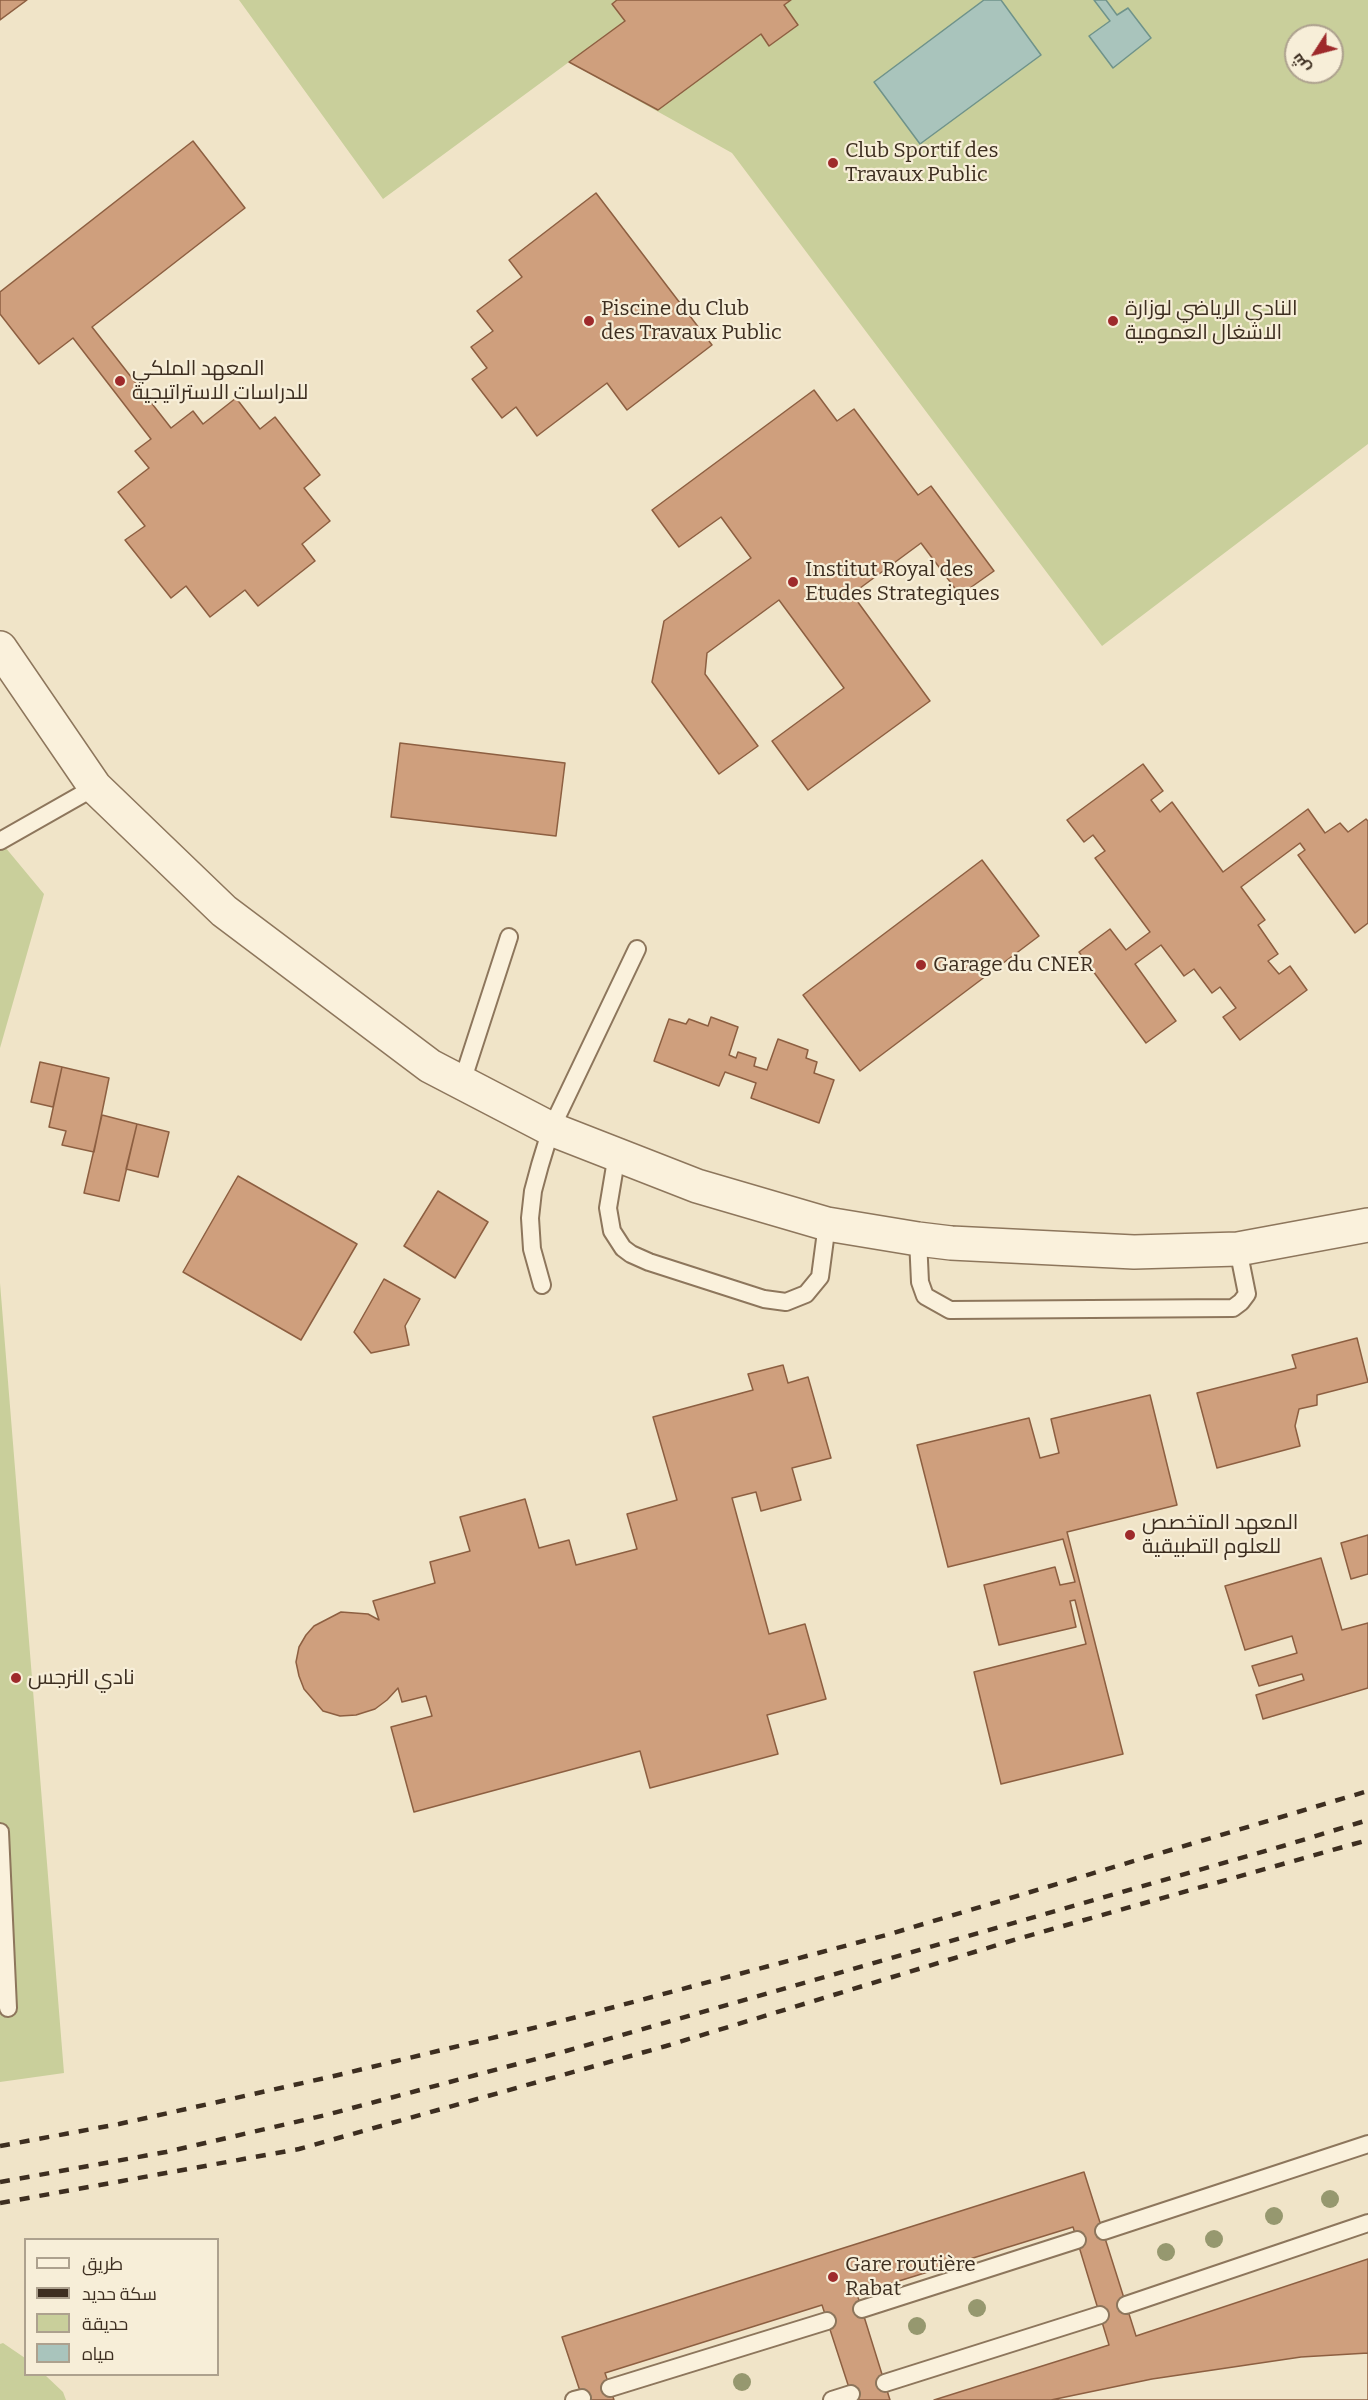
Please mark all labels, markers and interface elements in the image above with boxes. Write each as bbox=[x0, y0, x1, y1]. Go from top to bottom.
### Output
north arrow bbox=[1284, 24, 1344, 84]
text: ش bbox=[1287, 50, 1314, 78]
place label: Club Sportif des Travaux Public bbox=[845, 138, 999, 188]
marker: Club Sportif des Travaux Public bbox=[826, 156, 840, 170]
place label: Piscine du Club des Travaux Public bbox=[601, 296, 782, 346]
place label: النادي الرياضي لوزارة الاشغال العمومية bbox=[1125, 296, 1298, 346]
marker: Piscine du Club des Travaux Public bbox=[582, 314, 596, 328]
marker: النادي الرياضي لوزارة الاشغال العمومية bbox=[1106, 314, 1120, 328]
place label: المعهد الملكي للدراسات الاستراتيجية bbox=[132, 356, 308, 406]
marker: المعهد الملكي للدراسات الاستراتيجية bbox=[113, 374, 127, 388]
place label: Institut Royal des Etudes Strategiques bbox=[805, 557, 1000, 607]
marker: Institut Royal des Etudes Strategiques bbox=[786, 575, 800, 589]
place label: Garage du CNER bbox=[933, 952, 1094, 978]
marker: Garage du CNER bbox=[914, 958, 928, 972]
place label: المعهد المتخصص للعلوم التطبيقية bbox=[1142, 1510, 1298, 1560]
marker: المعهد المتخصص للعلوم التطبيقية bbox=[1123, 1528, 1137, 1542]
place label: نادي النرجس bbox=[28, 1665, 135, 1691]
marker: نادي النرجس bbox=[9, 1671, 23, 1685]
legend bbox=[24, 2238, 219, 2376]
place label: Gare routière Rabat bbox=[845, 2252, 976, 2302]
text: طريق bbox=[82, 2253, 123, 2275]
marker: Gare routière Rabat bbox=[826, 2270, 840, 2284]
text: سكة حديد bbox=[82, 2283, 157, 2305]
text: حديقة bbox=[82, 2313, 128, 2335]
text: مياه bbox=[82, 2343, 115, 2365]

